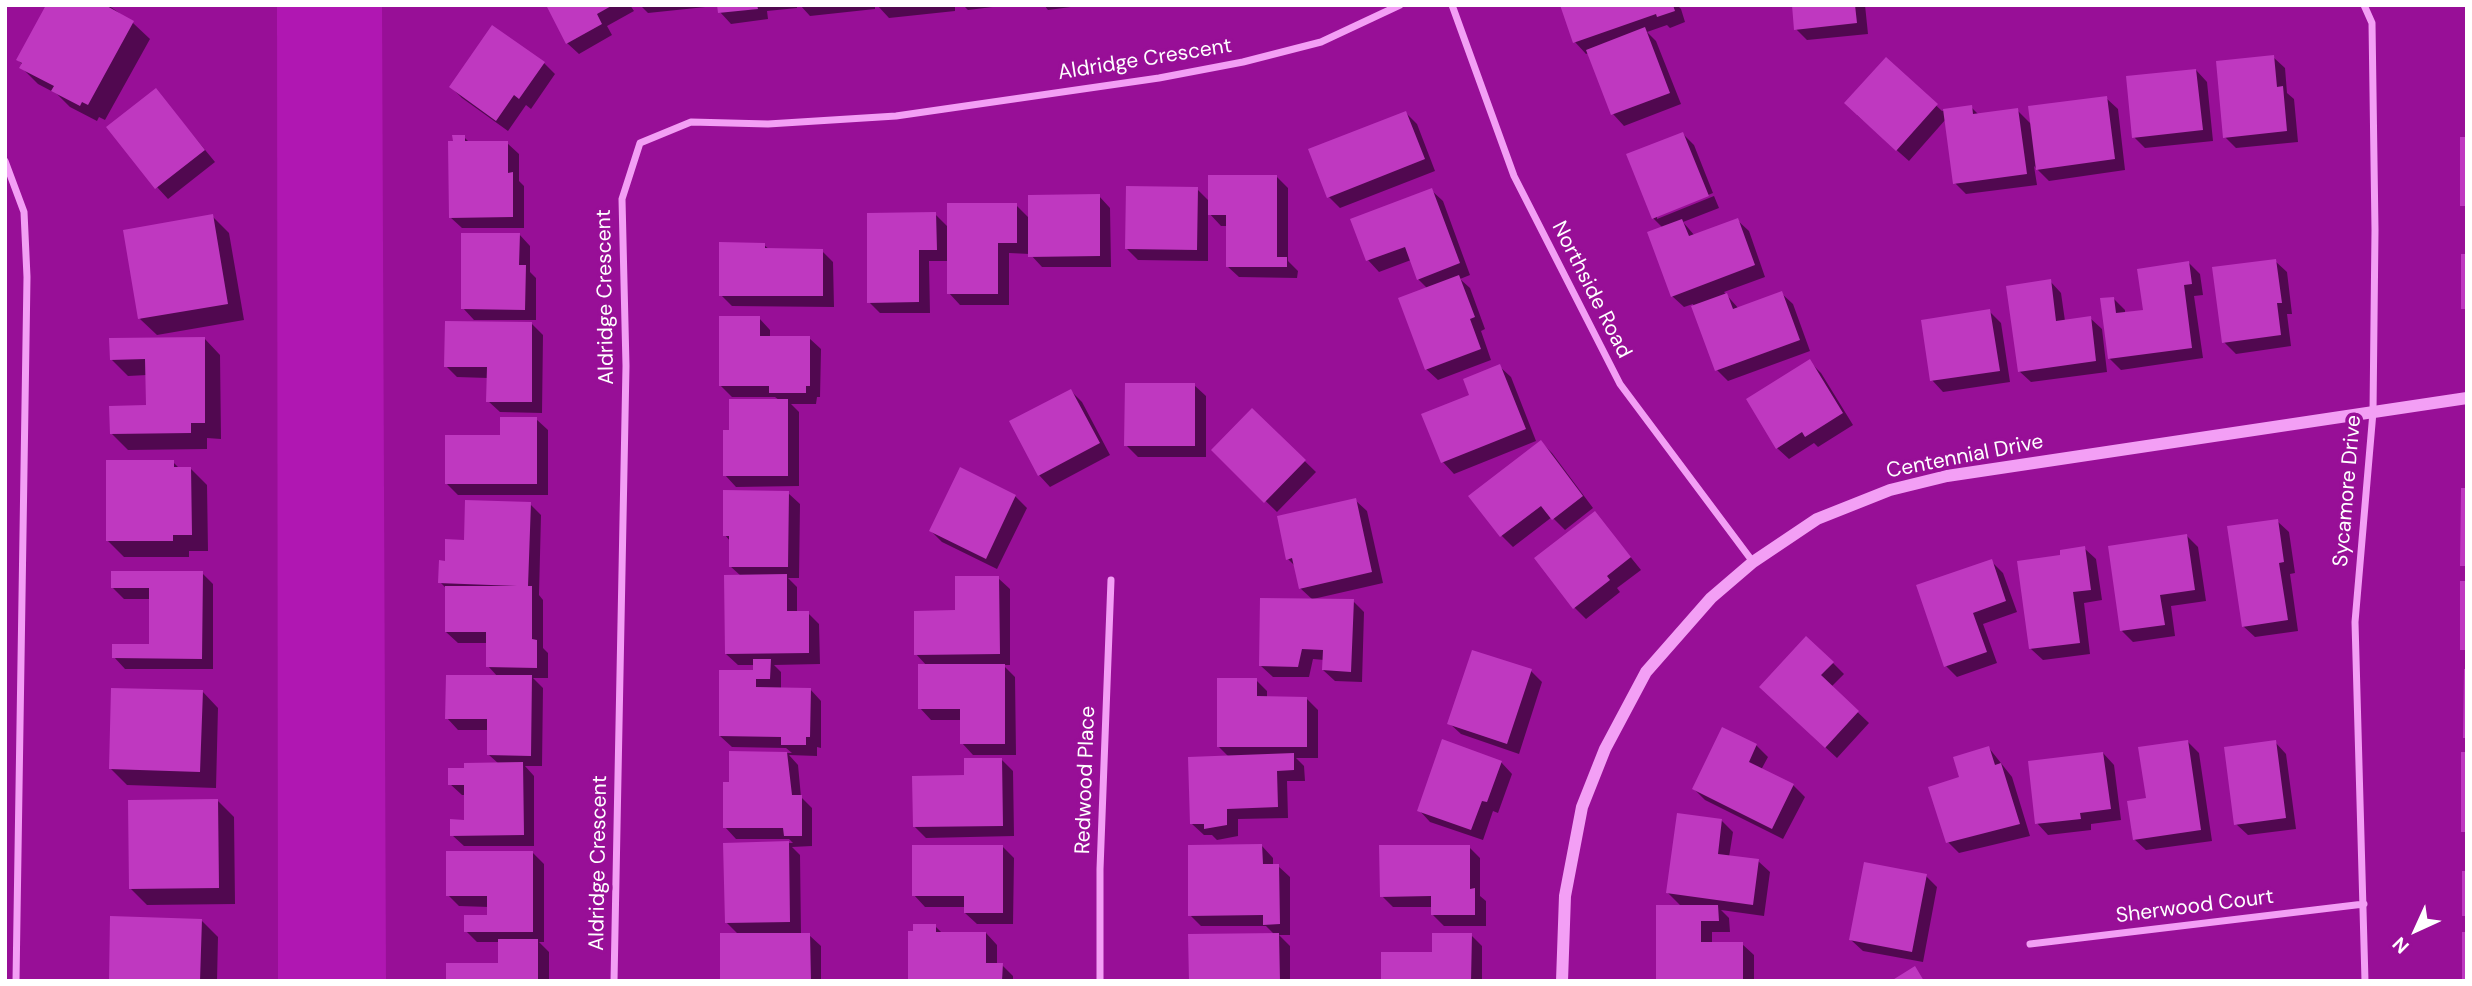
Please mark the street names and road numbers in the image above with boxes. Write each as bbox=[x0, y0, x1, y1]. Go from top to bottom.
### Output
street label: Aldridge Crescent bbox=[1056, 34, 1234, 86]
street label: Aldridge Crescent bbox=[592, 209, 620, 385]
street label: Northside Road bbox=[1546, 217, 1636, 363]
street label: Sycamore Drive bbox=[2329, 414, 2367, 568]
street label: Centennial Drive bbox=[1884, 429, 2046, 485]
street label: Redwood Place bbox=[1071, 705, 1101, 855]
street label: Aldridge Crescent bbox=[585, 775, 613, 951]
street label: Sherwood Court bbox=[2115, 885, 2275, 929]

